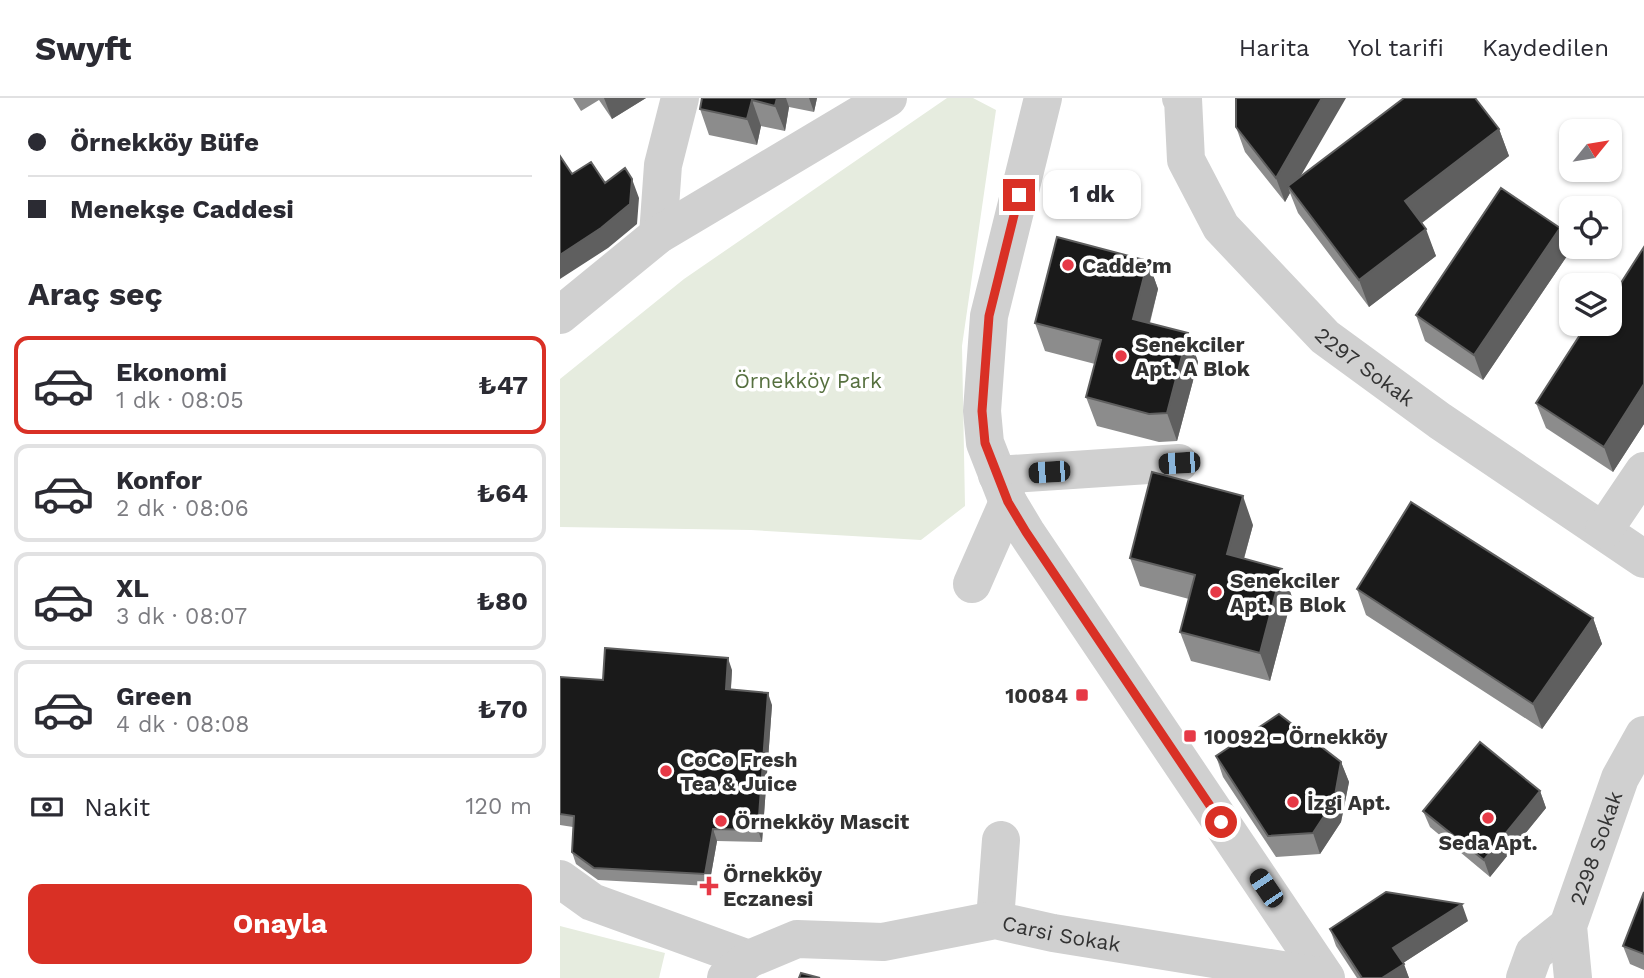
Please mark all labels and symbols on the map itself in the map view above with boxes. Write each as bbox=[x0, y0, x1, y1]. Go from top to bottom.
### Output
north arrow bbox=[1559, 119, 1622, 182]
callout: 1 dk bbox=[1044, 170, 1142, 220]
route end bbox=[1003, 179, 1035, 211]
place label: Cadde’m bbox=[1082, 253, 1172, 278]
marker: Cadde’m bbox=[1060, 257, 1076, 273]
street label: 2297 Sokak bbox=[1310, 322, 1420, 411]
place label: Senekciler Apt. A Blok bbox=[1135, 332, 1251, 381]
marker: Senekciler Apt. A Blok bbox=[1113, 348, 1129, 364]
park label: Örnekköy Park bbox=[734, 368, 882, 393]
car bbox=[1158, 451, 1201, 475]
car bbox=[1028, 460, 1071, 484]
place label: Senekciler Apt. B Blok bbox=[1230, 568, 1347, 617]
marker: Senekciler Apt. B Blok bbox=[1208, 584, 1224, 600]
place label: 10084 bbox=[1005, 683, 1068, 708]
marker: 10084 bbox=[1074, 687, 1090, 703]
place label: 10092 - Örnekköy bbox=[1204, 724, 1388, 749]
marker: 10092 - Örnekköy bbox=[1182, 728, 1198, 744]
place label: CoCo Fresh Tea & Juice bbox=[680, 747, 798, 796]
marker: CoCo Fresh Tea & Juice bbox=[658, 763, 674, 779]
street label: 2298 Sokak bbox=[1564, 787, 1627, 908]
place label: İzgi Apt. bbox=[1307, 790, 1391, 815]
marker: İzgi Apt. bbox=[1285, 794, 1301, 810]
route start bbox=[1205, 806, 1237, 838]
place label: Örnekköy Mascit bbox=[735, 809, 909, 834]
marker: Seda Apt. bbox=[1480, 810, 1496, 826]
marker: Örnekköy Mascit bbox=[713, 813, 729, 829]
place label: Seda Apt. bbox=[1438, 830, 1538, 855]
place label: Örnekköy Eczanesi bbox=[723, 862, 822, 911]
car bbox=[1246, 865, 1287, 911]
marker: Örnekköy Eczanesi bbox=[701, 878, 717, 894]
street label: Carsi Sokak bbox=[1000, 910, 1123, 956]

